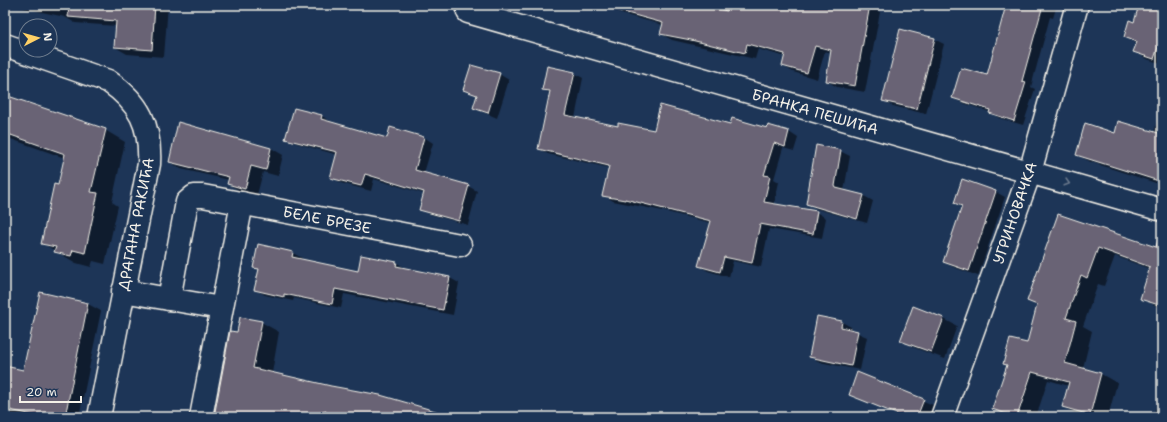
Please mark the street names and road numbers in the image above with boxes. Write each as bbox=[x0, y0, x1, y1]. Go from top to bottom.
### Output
street label: БРАНКА ПЕШИЋА bbox=[749, 84, 881, 140]
street label: ДРАГАНА РАКИЋА bbox=[113, 156, 159, 292]
street label: УГРИНОВАЧКА bbox=[988, 159, 1042, 267]
street label: БЕЛЕ БРЕЗЕ bbox=[281, 202, 373, 238]

